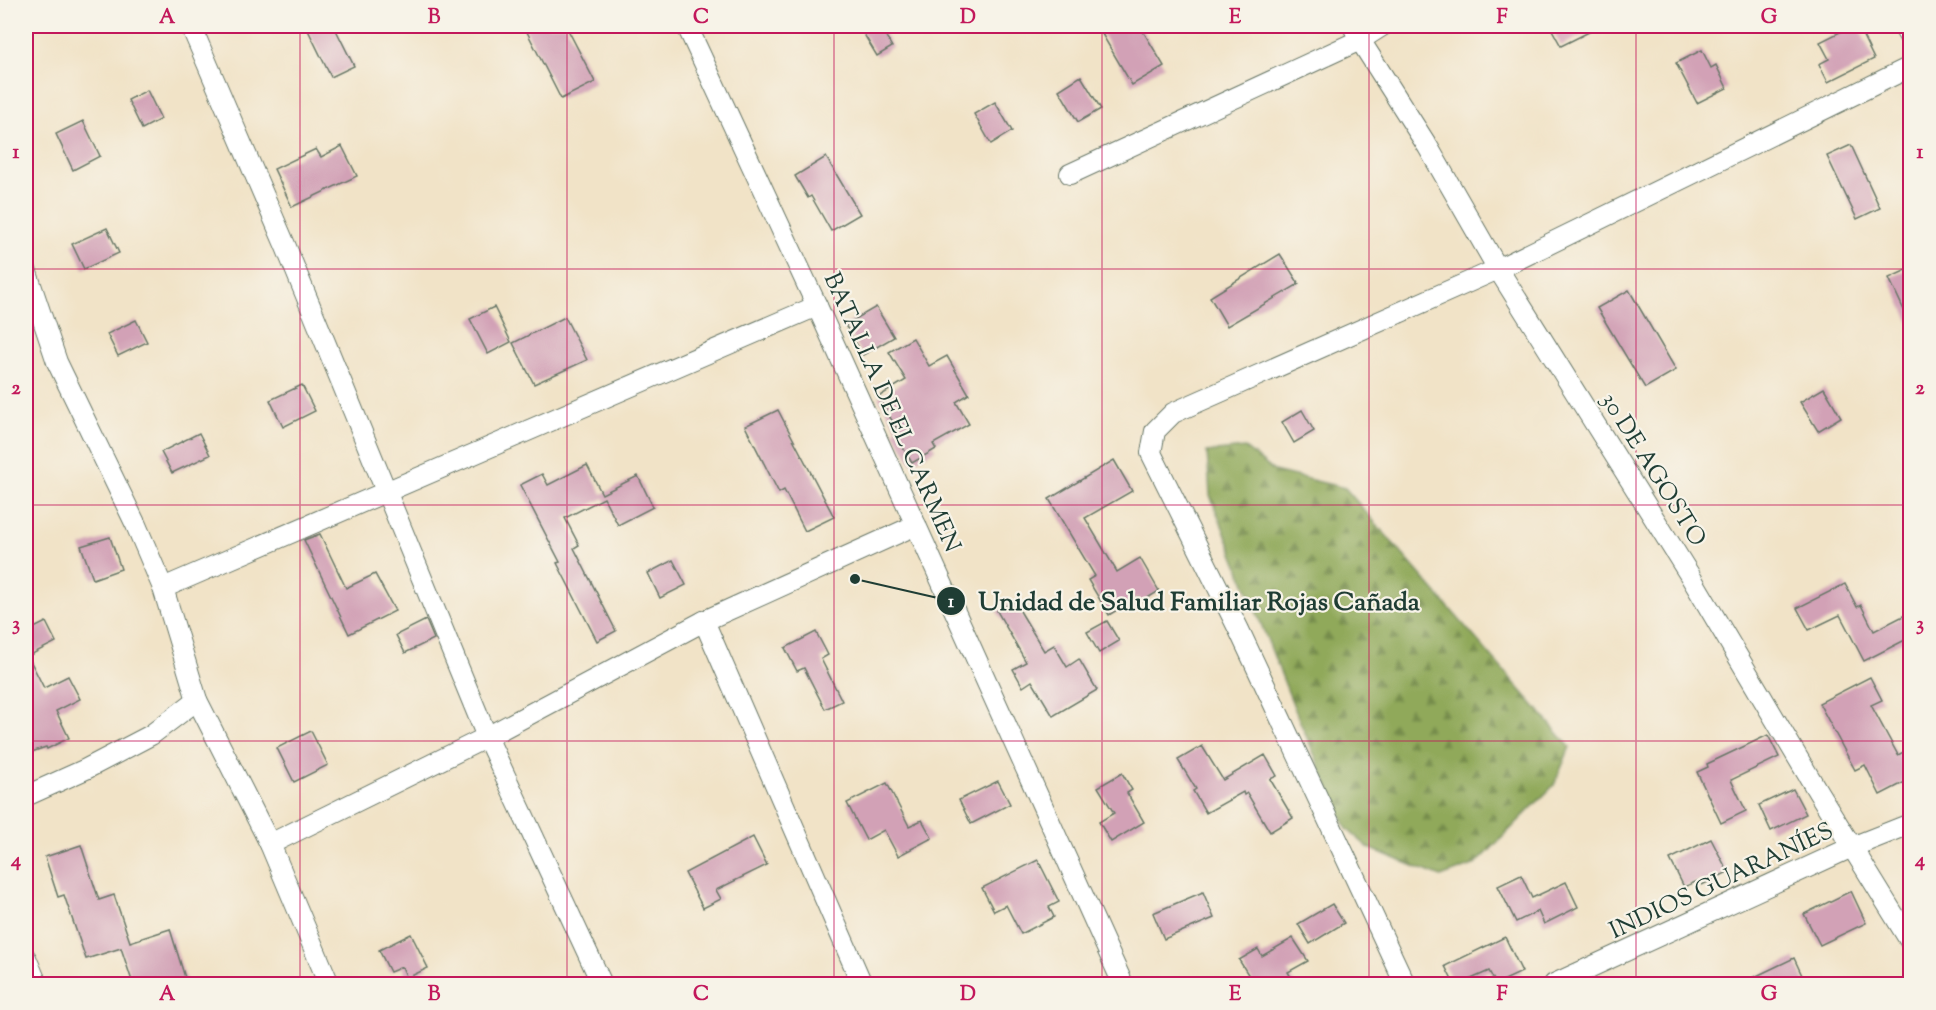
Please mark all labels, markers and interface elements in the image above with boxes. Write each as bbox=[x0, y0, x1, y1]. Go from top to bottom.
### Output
text: A bbox=[159, 4, 176, 33]
text: B bbox=[428, 4, 441, 33]
text: C bbox=[693, 4, 709, 33]
text: D bbox=[960, 4, 976, 33]
text: E bbox=[1229, 4, 1242, 33]
text: F bbox=[1496, 4, 1508, 33]
text: G bbox=[1761, 4, 1778, 33]
text: 1 bbox=[13, 139, 20, 168]
text: 1 bbox=[1917, 139, 1924, 168]
street label: BATALLA DE EL CARMEN bbox=[814, 267, 968, 558]
text: 2 bbox=[11, 375, 21, 404]
text: 2 bbox=[1915, 375, 1925, 404]
street label: 30 DE AGOSTO bbox=[1591, 386, 1713, 554]
callout: Unidad de Salud Familiar Rojas Cañada bbox=[936, 579, 1431, 623]
text: Unidad de Salud Familiar Rojas Cañada bbox=[978, 585, 1420, 622]
text: 1 bbox=[948, 590, 955, 616]
text: 3 bbox=[12, 611, 20, 640]
text: 3 bbox=[1916, 611, 1924, 640]
street label: INDIOS GUARANÍES bbox=[1604, 815, 1839, 949]
text: 4 bbox=[10, 847, 21, 876]
text: 4 bbox=[1914, 847, 1925, 876]
text: A bbox=[159, 981, 176, 1010]
text: B bbox=[428, 981, 441, 1010]
text: C bbox=[693, 981, 709, 1010]
text: D bbox=[960, 981, 976, 1010]
text: E bbox=[1229, 981, 1242, 1010]
text: F bbox=[1496, 981, 1508, 1010]
text: G bbox=[1761, 981, 1778, 1010]

